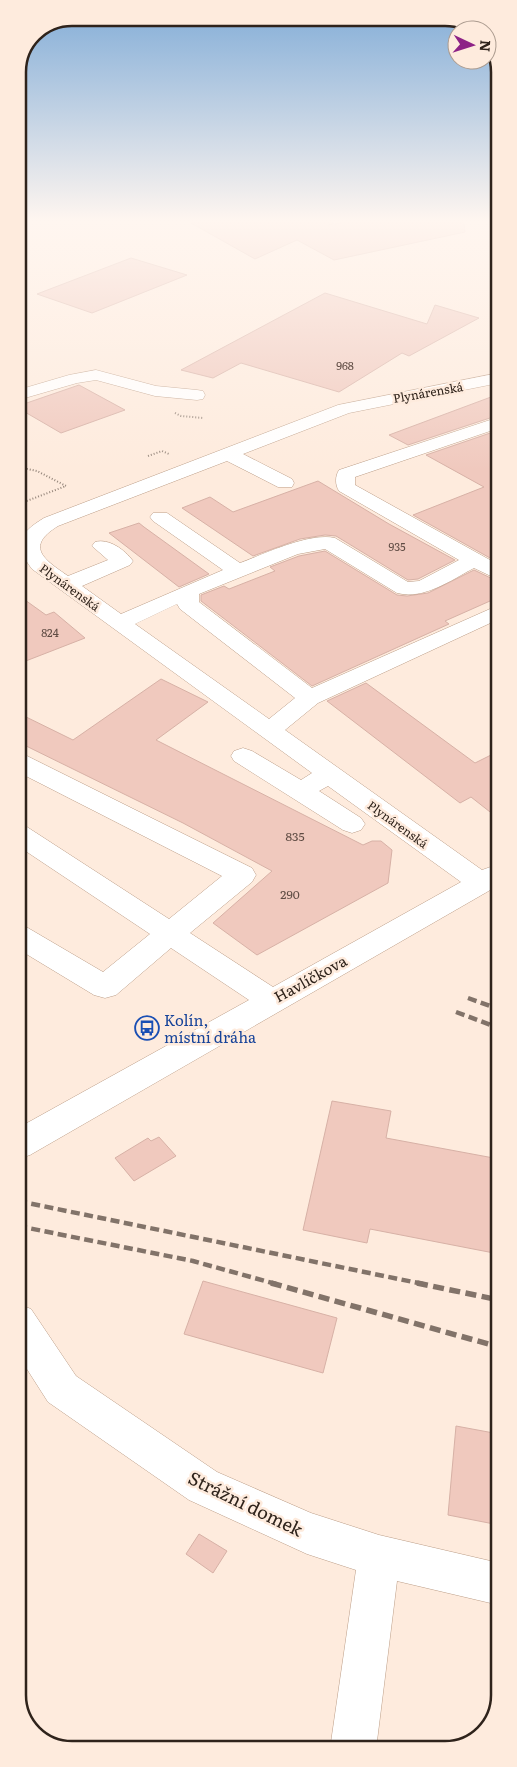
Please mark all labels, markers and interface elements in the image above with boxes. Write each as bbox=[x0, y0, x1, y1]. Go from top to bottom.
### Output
north arrow bbox=[447, 20, 497, 70]
text: N bbox=[476, 39, 496, 53]
house number: 968 bbox=[336, 357, 354, 373]
street label: Plynárenská bbox=[392, 377, 465, 407]
house number: 935 bbox=[388, 538, 406, 554]
street label: Plynárenská bbox=[36, 559, 104, 615]
house number: 824 bbox=[41, 624, 59, 640]
street label: Plynárenská bbox=[364, 796, 432, 852]
house number: 835 bbox=[285, 827, 305, 845]
house number: 290 bbox=[280, 885, 300, 903]
street label: Havlíčkova bbox=[269, 948, 351, 1007]
place label: Kolín, místní dráha bbox=[164, 1008, 257, 1048]
bus stop icon: Kolín, místní dráha bbox=[134, 1015, 160, 1041]
street label: Strážní domek bbox=[184, 1464, 309, 1543]

